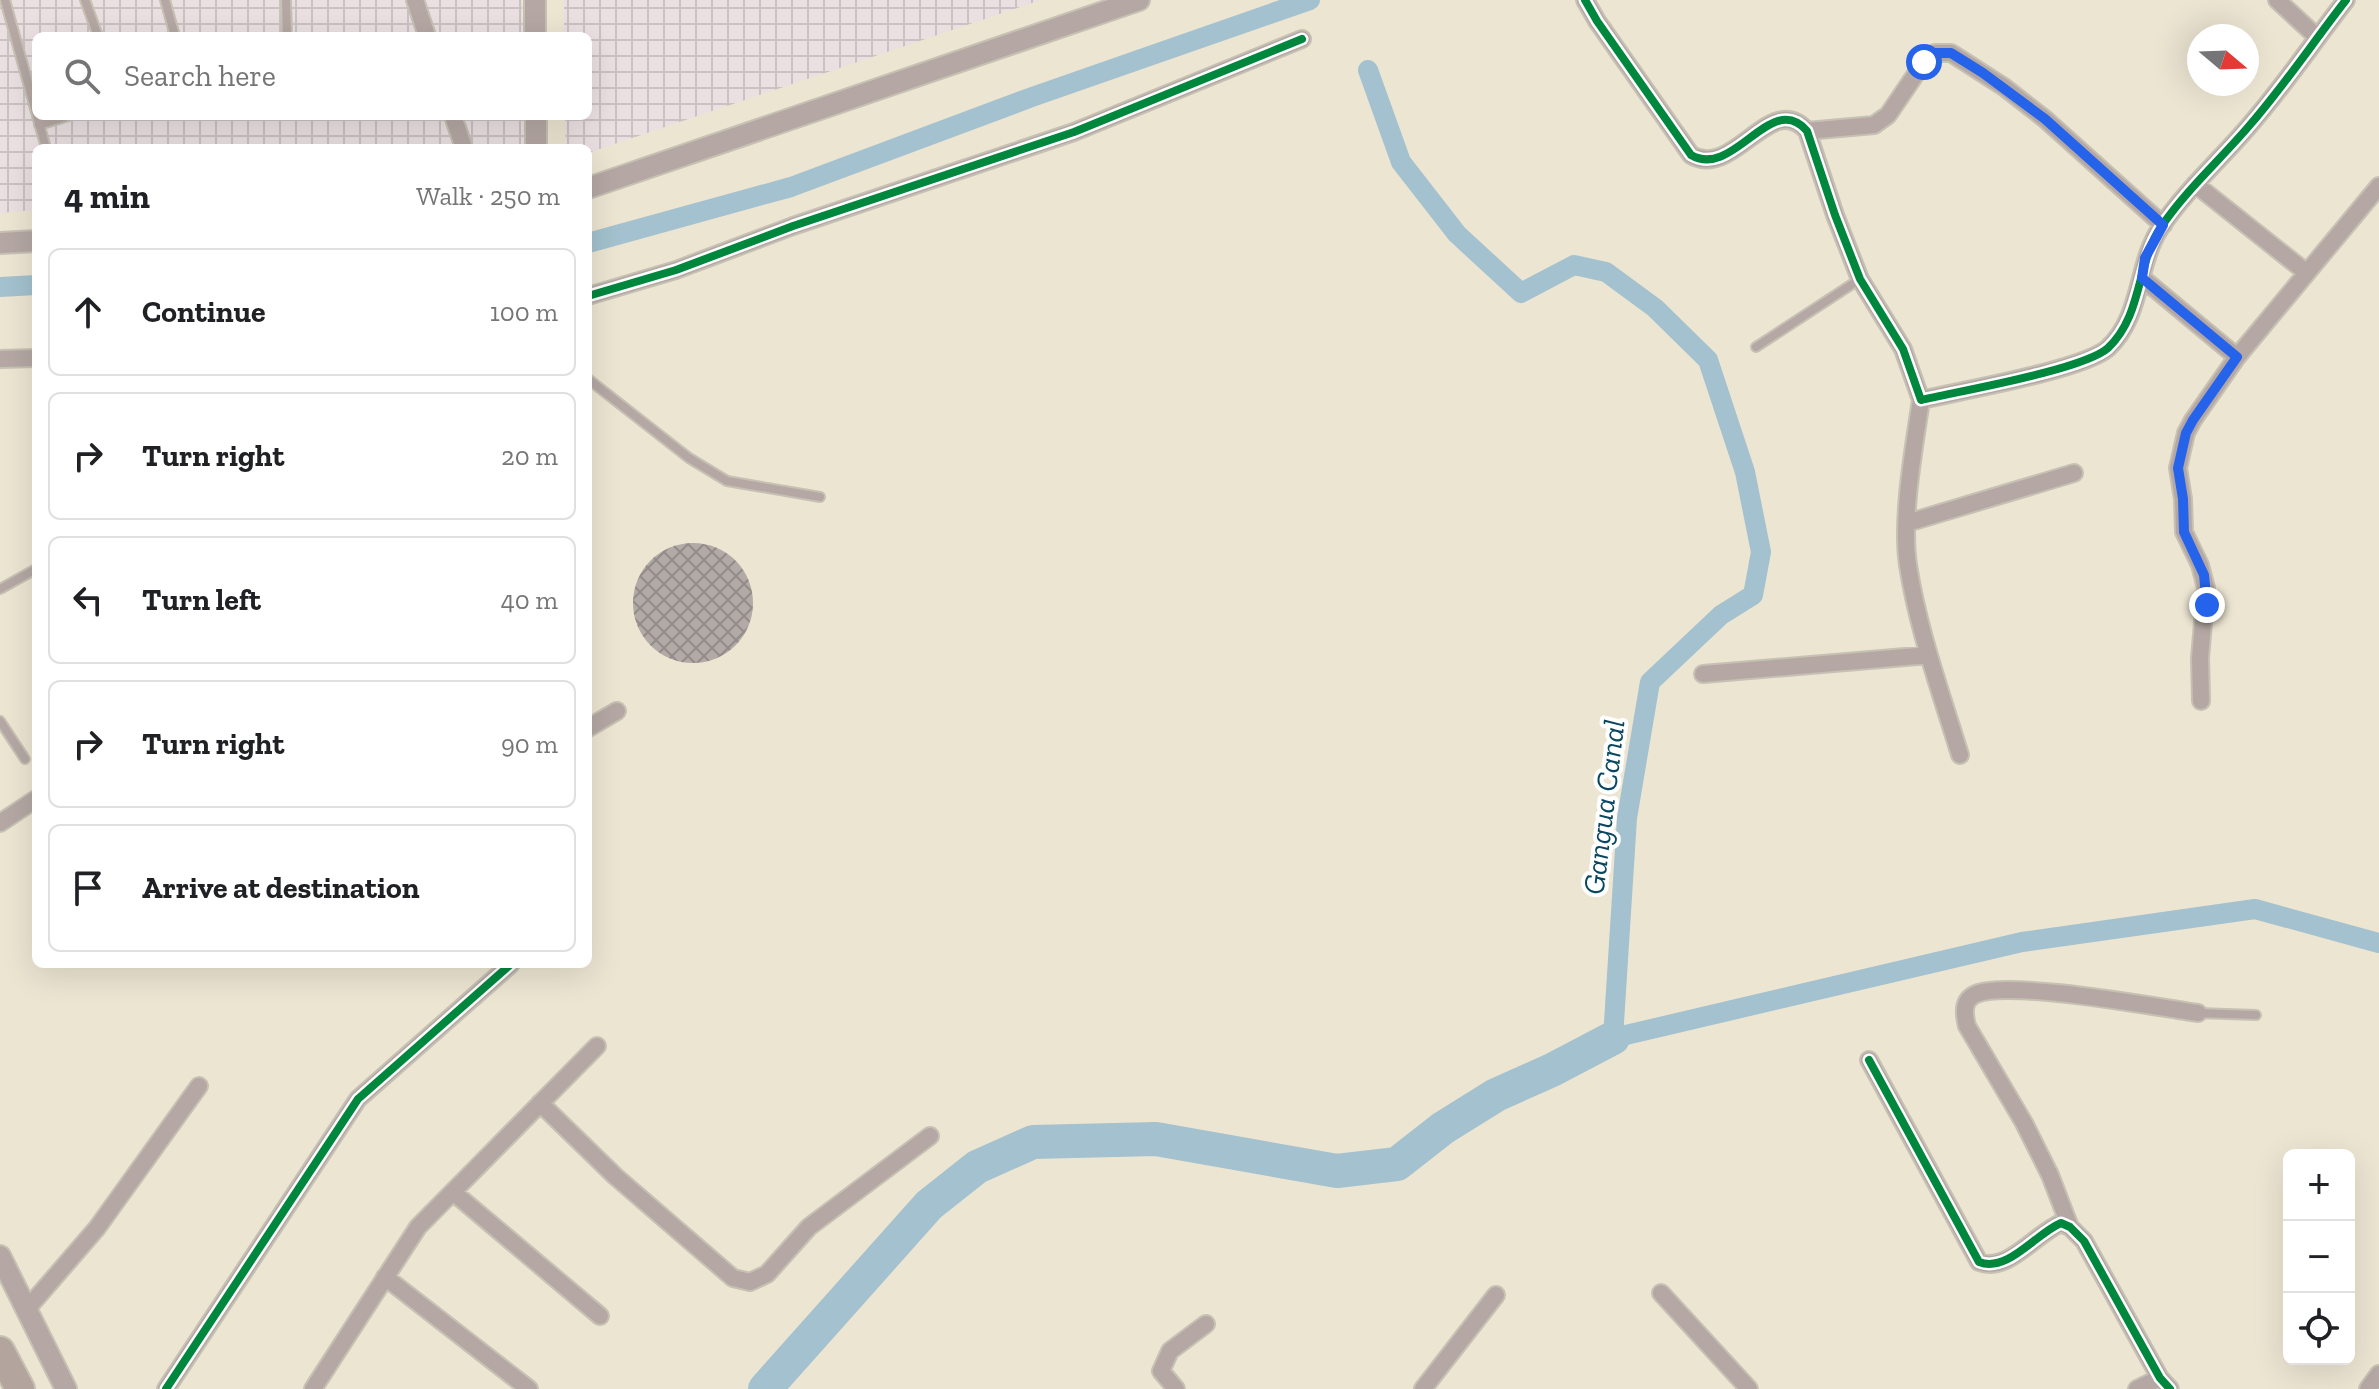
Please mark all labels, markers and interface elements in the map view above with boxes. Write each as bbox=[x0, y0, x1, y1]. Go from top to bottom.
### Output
north arrow bbox=[2187, 24, 2259, 96]
search box bbox=[32, 32, 592, 120]
route start bbox=[1906, 44, 1942, 80]
icon: search bbox=[60, 54, 104, 98]
text: Search here bbox=[124, 58, 276, 94]
text: 4 min bbox=[64, 176, 150, 217]
text: Walk · 250 m bbox=[416, 180, 560, 212]
icon: ahead bbox=[66, 290, 110, 334]
text: Continue bbox=[142, 294, 266, 330]
text: 100 m bbox=[490, 296, 558, 328]
icon: right bbox=[66, 434, 110, 478]
text: Turn right bbox=[142, 438, 284, 474]
text: 20 m bbox=[501, 440, 558, 472]
icon: left bbox=[66, 578, 110, 622]
text: Turn left bbox=[142, 582, 261, 618]
text: 40 m bbox=[501, 584, 558, 616]
route end bbox=[2189, 587, 2225, 623]
water label: Gangua Canal bbox=[1575, 717, 1633, 897]
icon: right bbox=[66, 722, 110, 766]
text: Turn right bbox=[142, 726, 284, 762]
text: 90 m bbox=[501, 728, 558, 760]
icon: arrive bbox=[66, 866, 110, 910]
text: Arrive at destination bbox=[142, 870, 419, 906]
map controls bbox=[2283, 1149, 2355, 1365]
button: + bbox=[2283, 1149, 2355, 1221]
button: − bbox=[2283, 1221, 2355, 1293]
button: locate bbox=[2283, 1293, 2355, 1365]

